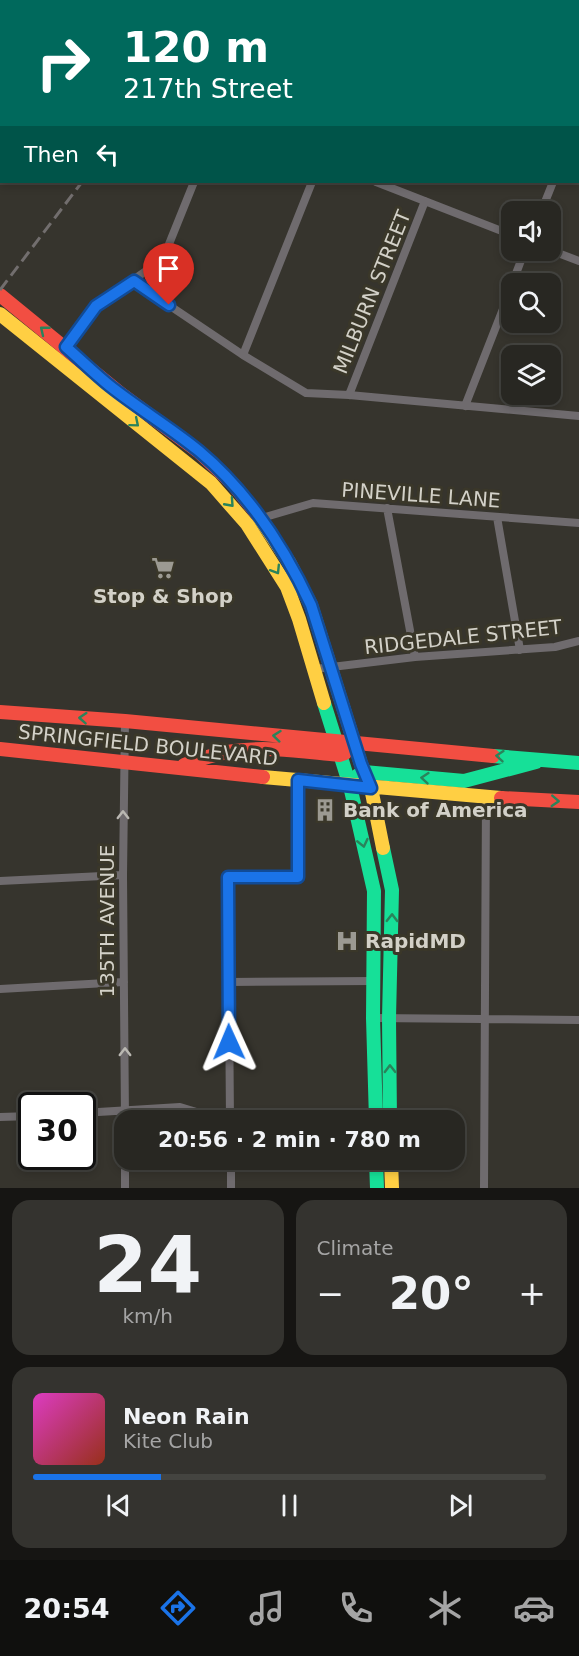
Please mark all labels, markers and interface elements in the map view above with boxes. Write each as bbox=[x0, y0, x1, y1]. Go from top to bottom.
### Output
text: 120 m bbox=[123, 23, 269, 72]
icon: right bbox=[24, 24, 102, 102]
text: 217th Street bbox=[123, 73, 293, 104]
icon: left bbox=[91, 138, 124, 171]
text: Then bbox=[24, 142, 79, 167]
map controls bbox=[501, 201, 561, 405]
button: sound bbox=[501, 201, 561, 261]
street label: MILBURN STREET bbox=[328, 206, 416, 377]
pin bbox=[143, 243, 194, 305]
icon: arrive bbox=[152, 252, 185, 285]
button: search bbox=[501, 273, 561, 333]
one-way arrow bbox=[40, 327, 51, 338]
button: layers bbox=[501, 345, 561, 405]
one-way arrow bbox=[128, 416, 139, 427]
street label: PINEVILLE LANE bbox=[341, 477, 501, 513]
one-way arrow bbox=[222, 496, 233, 507]
supermarket icon: Stop & Shop bbox=[150, 555, 176, 581]
one-way arrow bbox=[269, 564, 281, 574]
place label: Stop & Shop bbox=[93, 584, 233, 608]
street label: RIDGEDALE STREET bbox=[363, 615, 564, 659]
one-way arrow bbox=[78, 711, 87, 724]
street label: SPRINGFIELD BOULEVARD bbox=[17, 719, 279, 771]
one-way arrow bbox=[272, 730, 281, 743]
one-way arrow bbox=[495, 750, 504, 763]
one-way arrow bbox=[421, 772, 430, 785]
one-way arrow bbox=[551, 794, 560, 807]
building icon: Bank of America bbox=[312, 797, 338, 823]
place label: Bank of America bbox=[343, 798, 528, 822]
one-way arrow bbox=[117, 810, 129, 819]
one-way arrow bbox=[356, 838, 369, 848]
street label: 135TH AVENUE bbox=[95, 845, 119, 997]
one-way arrow bbox=[386, 913, 398, 922]
hospital icon: RapidMD bbox=[334, 928, 360, 954]
place label: RapidMD bbox=[365, 929, 466, 953]
position arrow bbox=[197, 1010, 261, 1074]
one-way arrow bbox=[119, 1047, 131, 1056]
one-way arrow bbox=[384, 1065, 396, 1074]
speed limit sign: 30 bbox=[18, 1092, 96, 1170]
text: 20:56 · 2 min · 780 m bbox=[158, 1127, 421, 1152]
text: 24 bbox=[93, 1220, 202, 1310]
text: Climate bbox=[317, 1236, 393, 1260]
text: 20° bbox=[389, 1267, 474, 1320]
text: − bbox=[317, 1274, 344, 1313]
text: + bbox=[518, 1274, 546, 1313]
text: km/h bbox=[123, 1304, 173, 1328]
text: Neon Rain bbox=[123, 1404, 250, 1429]
text: Kite Club bbox=[123, 1429, 213, 1453]
icon: previous bbox=[102, 1489, 135, 1522]
icon: pause bbox=[273, 1489, 306, 1522]
icon: next bbox=[444, 1489, 477, 1522]
icon: directions bbox=[157, 1587, 199, 1629]
icon: music bbox=[246, 1587, 288, 1629]
icon: phone bbox=[335, 1587, 377, 1629]
icon: climate bbox=[424, 1587, 466, 1629]
icon: car bbox=[513, 1587, 555, 1629]
text: 20:54 bbox=[24, 1593, 110, 1624]

